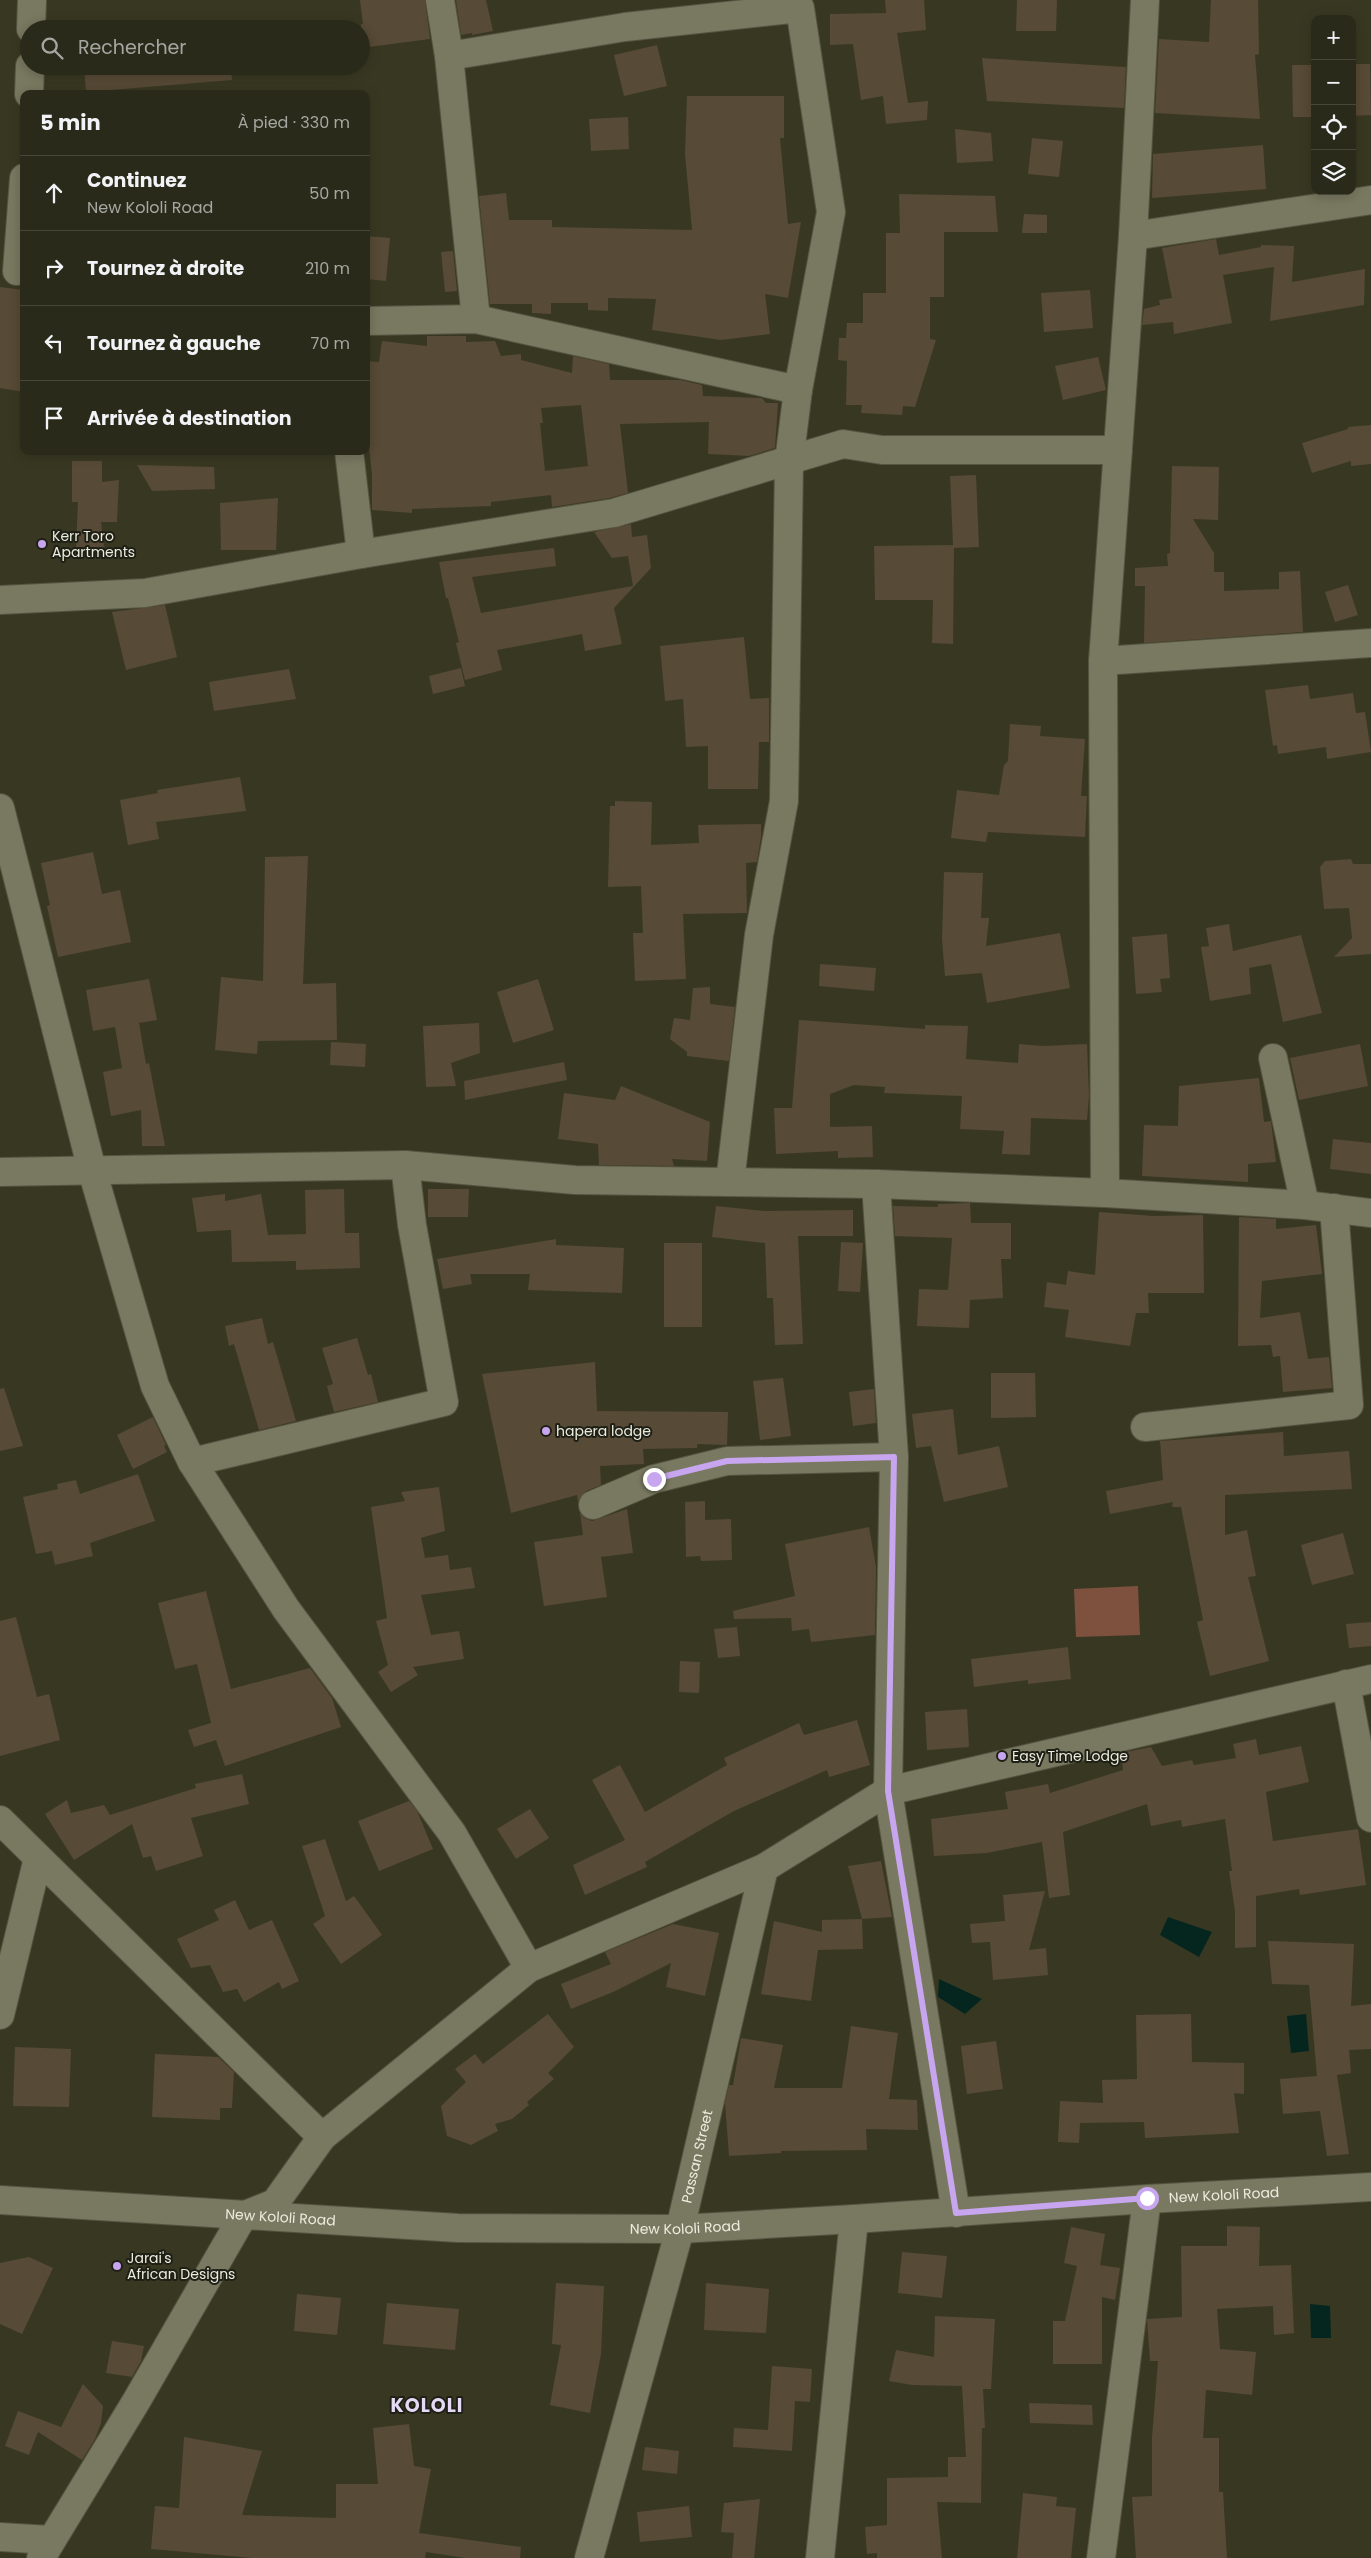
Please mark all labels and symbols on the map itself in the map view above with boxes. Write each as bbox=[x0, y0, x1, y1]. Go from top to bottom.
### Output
place label: Kerr Toro Apartments bbox=[52, 526, 135, 562]
marker: Kerr Toro Apartments bbox=[36, 538, 48, 550]
place label: hapera lodge bbox=[556, 1421, 651, 1441]
marker: hapera lodge bbox=[540, 1425, 552, 1437]
route end bbox=[643, 1468, 666, 1491]
place label: Easy Time Lodge bbox=[1012, 1746, 1128, 1766]
marker: Easy Time Lodge bbox=[996, 1750, 1008, 1762]
street label: Passan Street bbox=[676, 2108, 717, 2205]
street label: New Kololi Road bbox=[1168, 2182, 1280, 2208]
route start bbox=[1136, 2187, 1159, 2210]
street label: New Kololi Road bbox=[225, 2204, 336, 2231]
street label: New Kololi Road bbox=[630, 2216, 741, 2239]
place label: Jarai's African Designs bbox=[127, 2248, 235, 2284]
marker: Jarai's African Designs bbox=[111, 2260, 123, 2272]
district label: KOLOLI bbox=[391, 2392, 463, 2419]

